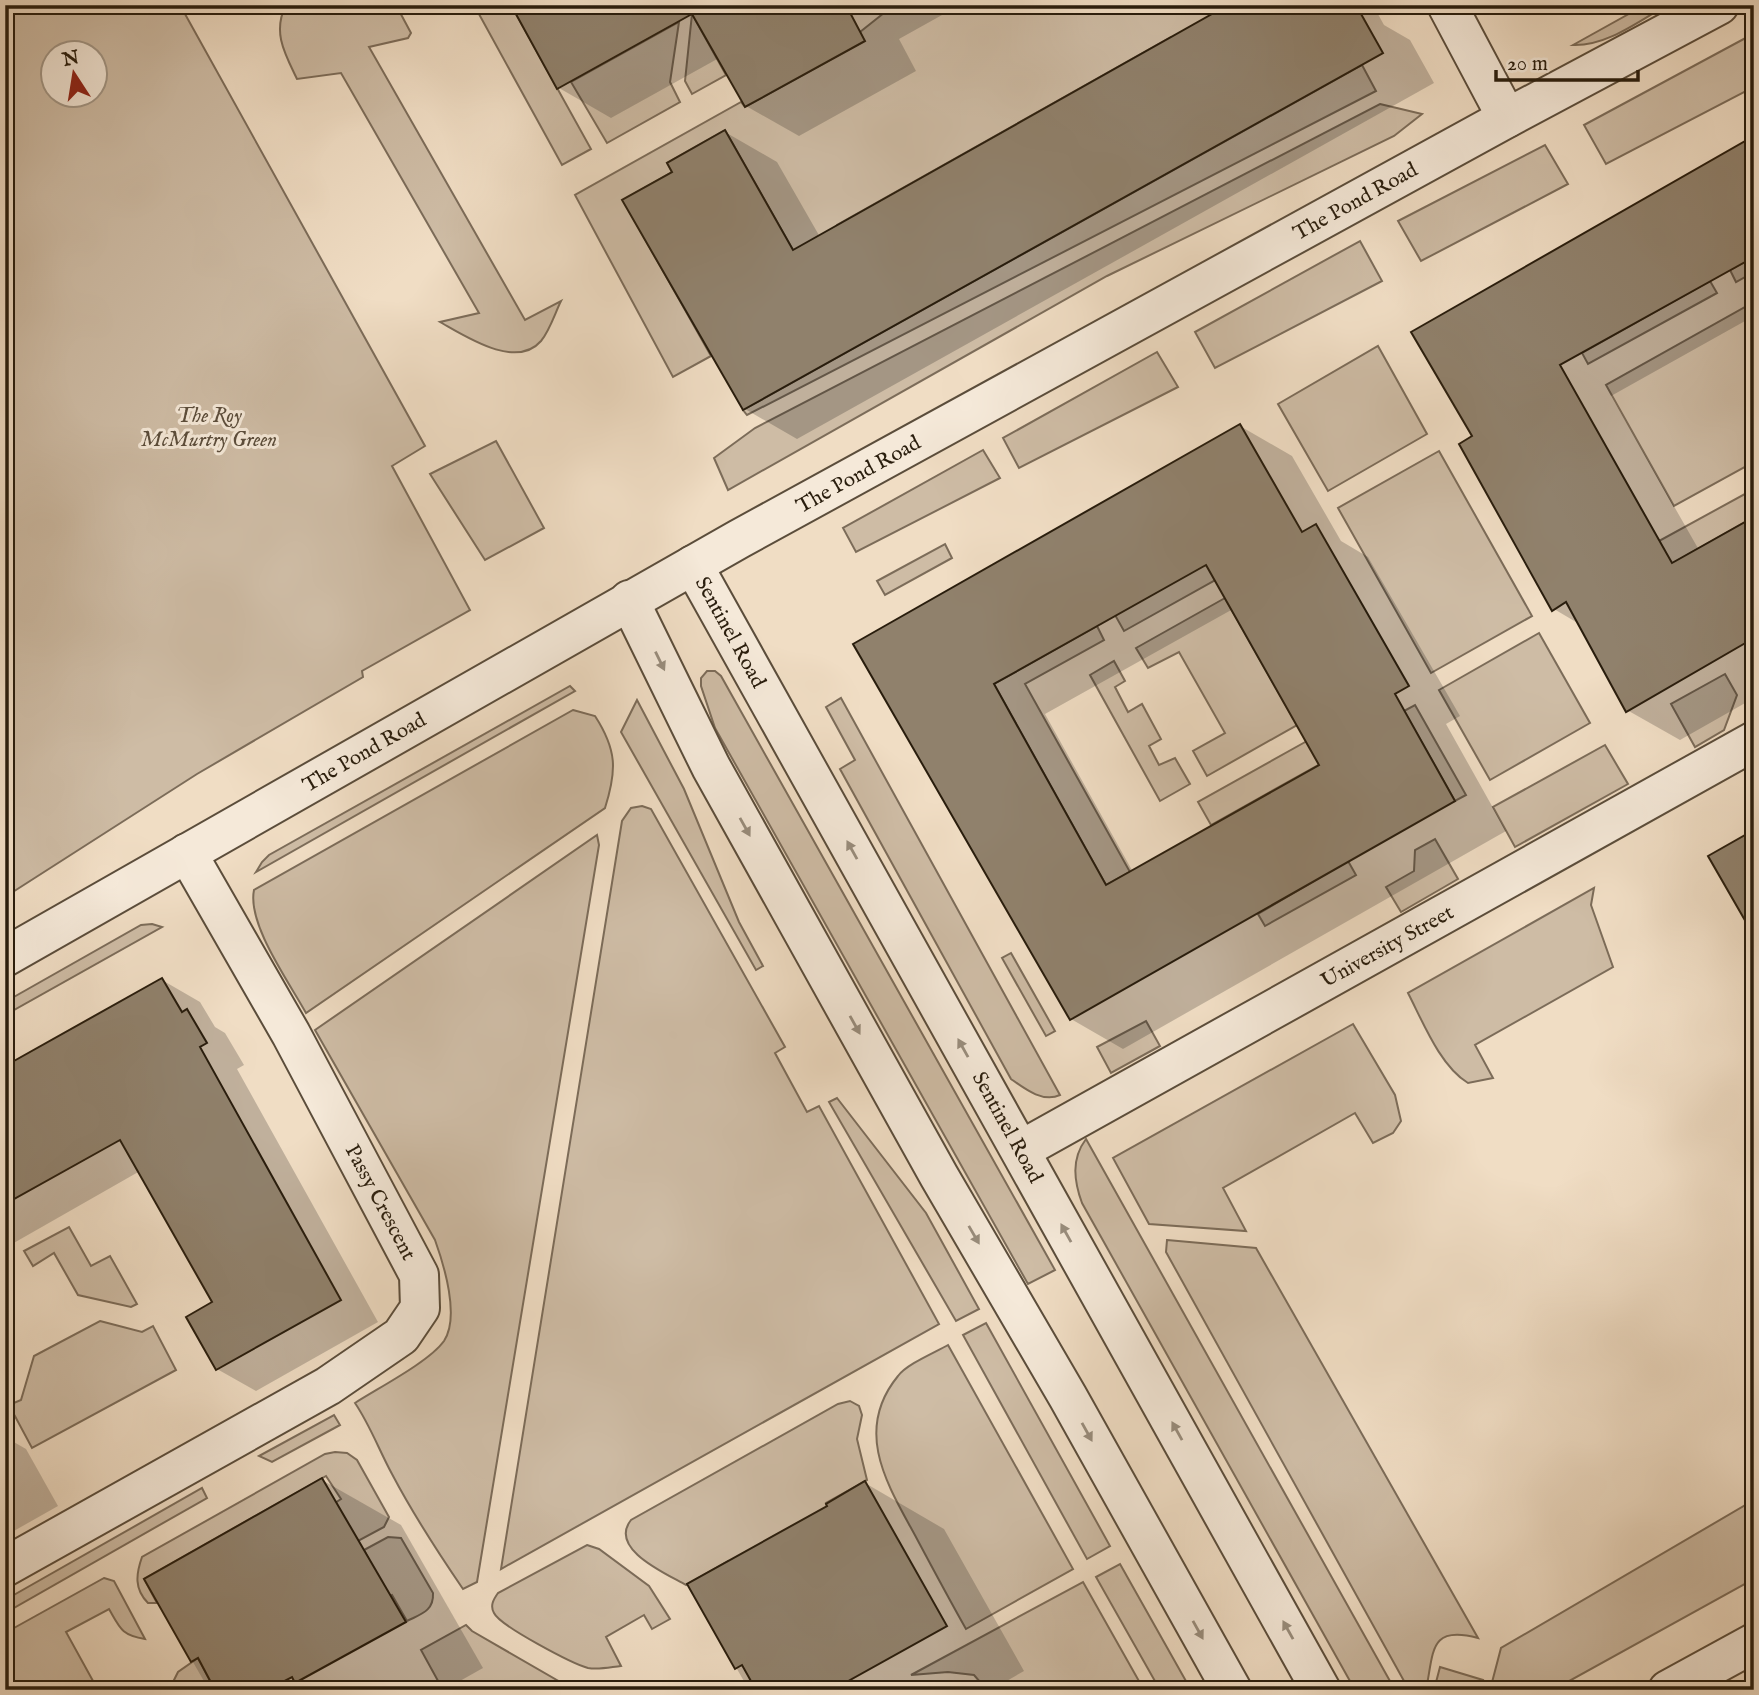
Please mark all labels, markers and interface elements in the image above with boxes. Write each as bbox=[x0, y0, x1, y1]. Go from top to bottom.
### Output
north arrow bbox=[38, 38, 108, 108]
scale bar bbox=[1496, 38, 1638, 82]
text: N bbox=[59, 46, 82, 73]
text: 20 m bbox=[1507, 51, 1548, 78]
street label: The Pond Road bbox=[1289, 157, 1423, 248]
park label: The Roy McMurtry Green bbox=[141, 403, 277, 454]
street label: The Pond Road bbox=[792, 430, 926, 521]
street label: Sentinel Road bbox=[688, 572, 772, 694]
one-way arrow bbox=[653, 652, 665, 672]
street label: The Pond Road bbox=[298, 707, 432, 800]
one-way arrow bbox=[739, 817, 751, 836]
one-way arrow bbox=[846, 840, 858, 859]
street label: University Street bbox=[1317, 900, 1459, 995]
one-way arrow bbox=[849, 1016, 861, 1035]
one-way arrow bbox=[957, 1038, 969, 1058]
street label: Sentinel Road bbox=[965, 1067, 1049, 1189]
street label: Passy Crescent bbox=[338, 1140, 422, 1265]
one-way arrow bbox=[1061, 1222, 1073, 1242]
one-way arrow bbox=[967, 1225, 980, 1244]
one-way arrow bbox=[1081, 1422, 1093, 1441]
one-way arrow bbox=[1171, 1422, 1183, 1441]
one-way arrow bbox=[1282, 1620, 1294, 1640]
one-way arrow bbox=[1192, 1621, 1204, 1640]

